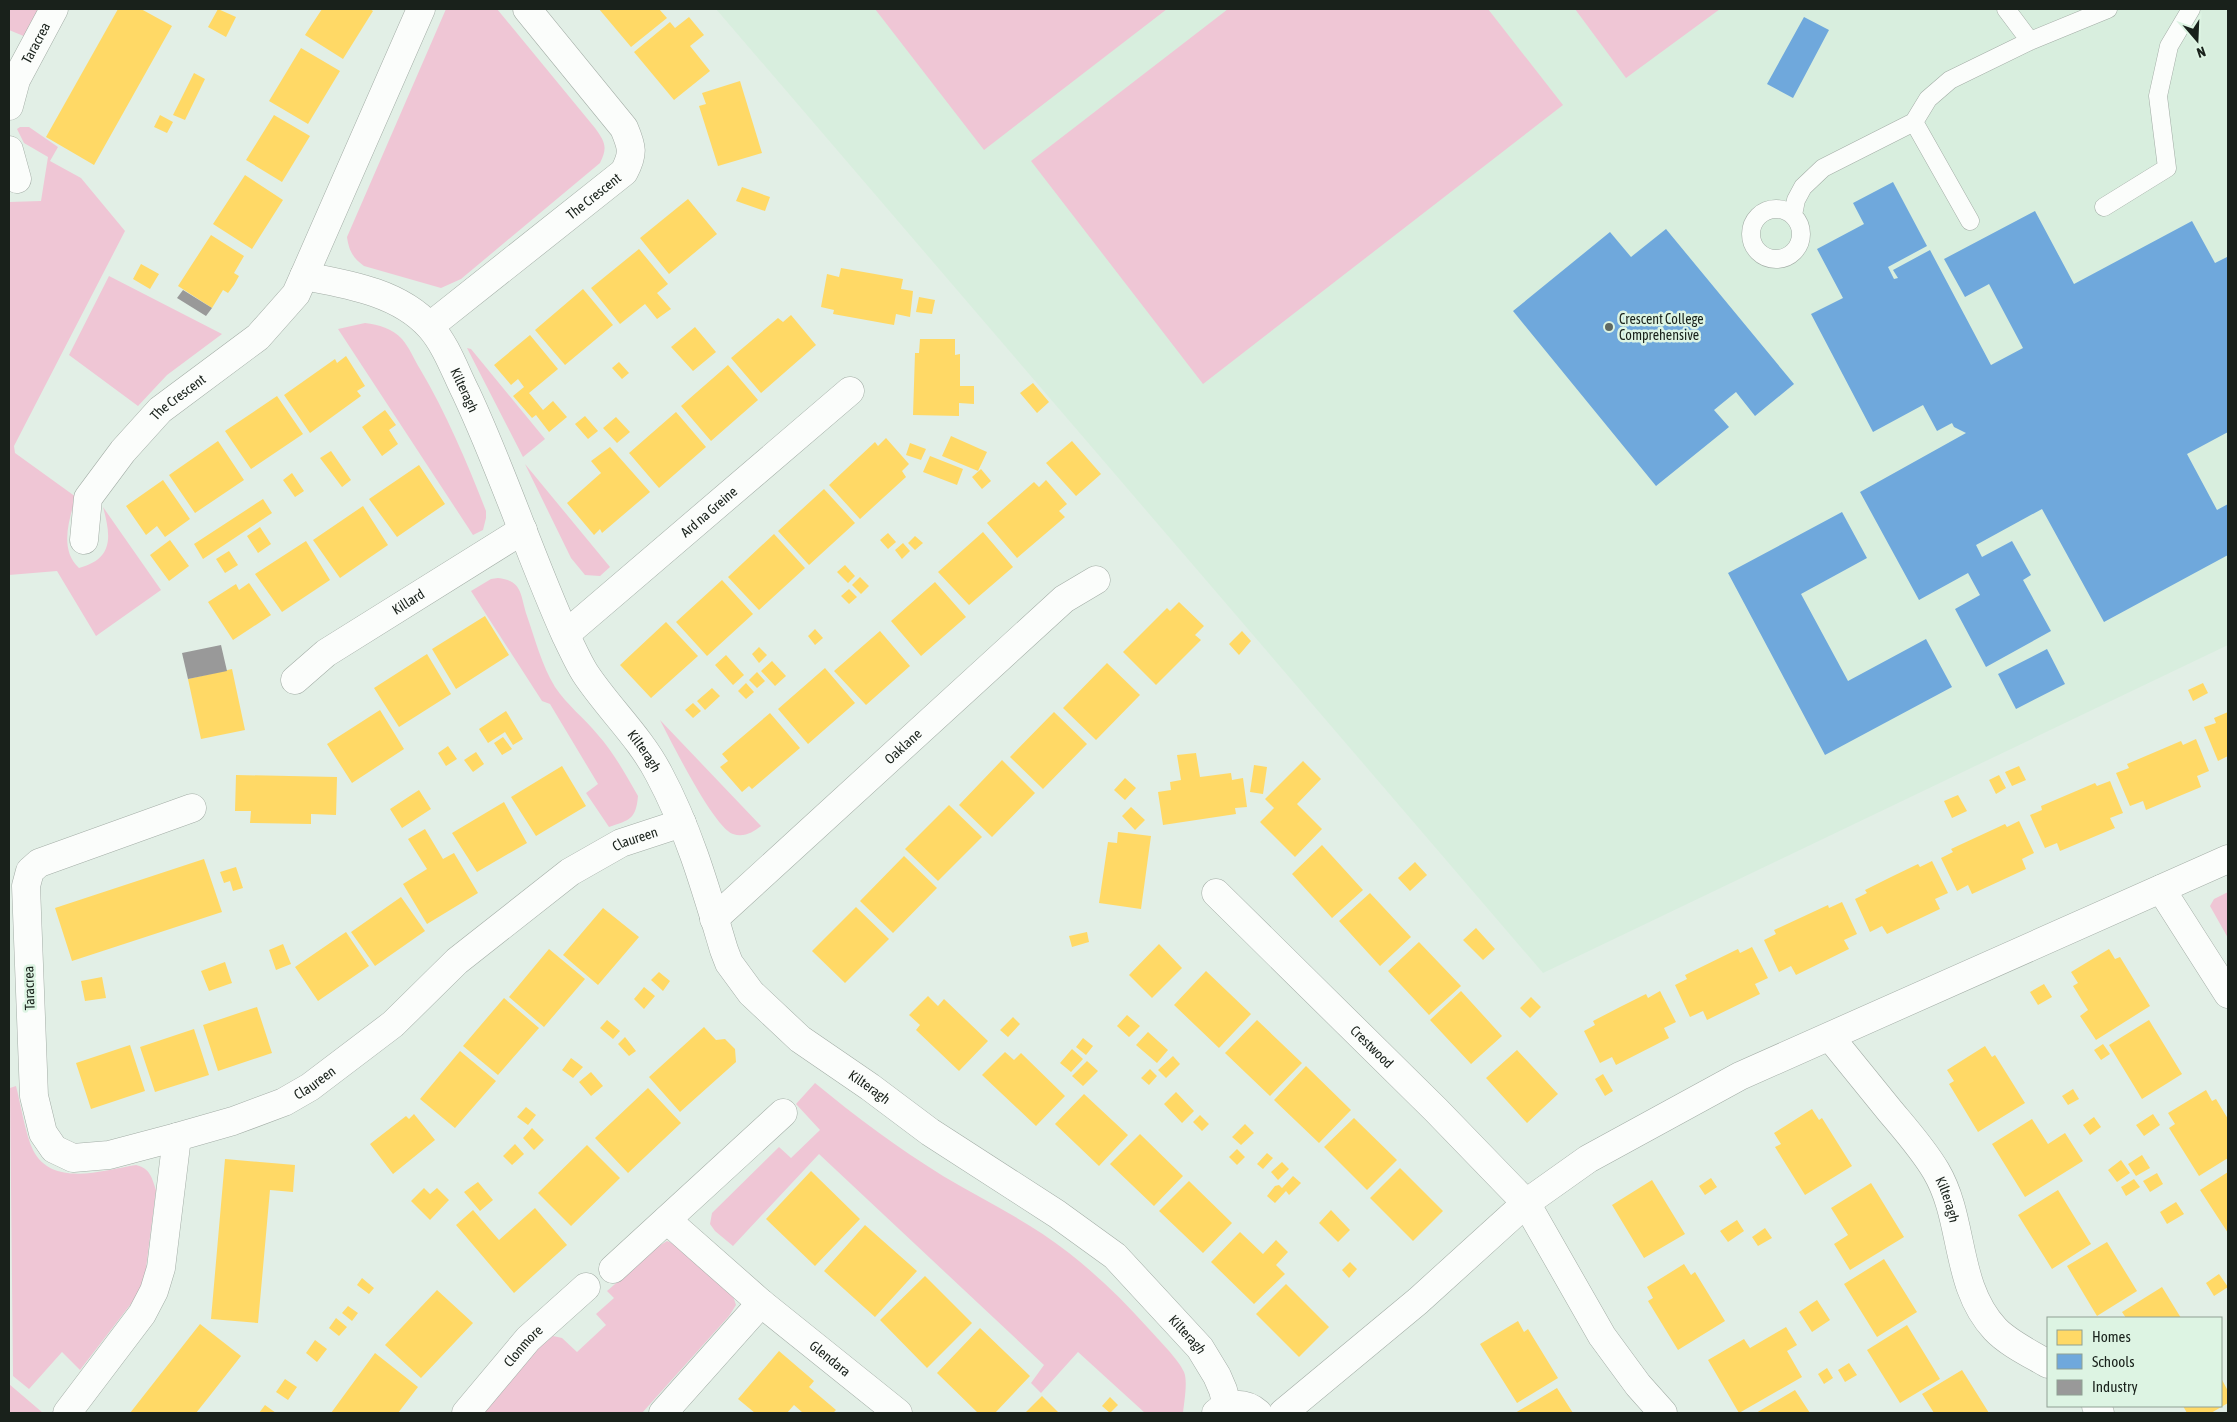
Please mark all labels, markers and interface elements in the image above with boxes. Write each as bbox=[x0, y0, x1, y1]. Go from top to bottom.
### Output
north arrow bbox=[2172, 15, 2222, 65]
street label: Taracrea bbox=[18, 20, 53, 66]
text: N bbox=[2195, 43, 2208, 61]
street label: The Crescent bbox=[563, 170, 624, 223]
place label: Crescent College Comprehensive bbox=[1619, 311, 1704, 343]
marker: Crescent College Comprehensive bbox=[1603, 321, 1615, 333]
street label: Kilteragh bbox=[447, 365, 482, 415]
street label: The Crescent bbox=[147, 371, 209, 423]
street label: Ard na Greine bbox=[677, 483, 740, 540]
street label: Killard bbox=[389, 586, 427, 618]
street label: Oaklane bbox=[881, 725, 925, 767]
street label: Kilteragh bbox=[624, 727, 664, 775]
street label: Claureen bbox=[609, 824, 660, 854]
street label: Taracrea bbox=[20, 966, 38, 1010]
street label: Crestwood bbox=[1347, 1022, 1397, 1071]
street label: Claureen bbox=[291, 1063, 338, 1103]
street label: Kilteragh bbox=[846, 1067, 893, 1107]
street label: Kilteragh bbox=[1932, 1174, 1962, 1224]
street label: Kilteragh bbox=[1166, 1312, 1210, 1357]
legend bbox=[2047, 1317, 2222, 1407]
street label: Clonmore bbox=[500, 1322, 546, 1370]
text: Homes bbox=[2092, 1328, 2131, 1345]
street label: Glendara bbox=[806, 1337, 854, 1380]
text: Schools bbox=[2092, 1353, 2135, 1370]
text: Industry bbox=[2092, 1378, 2138, 1395]

